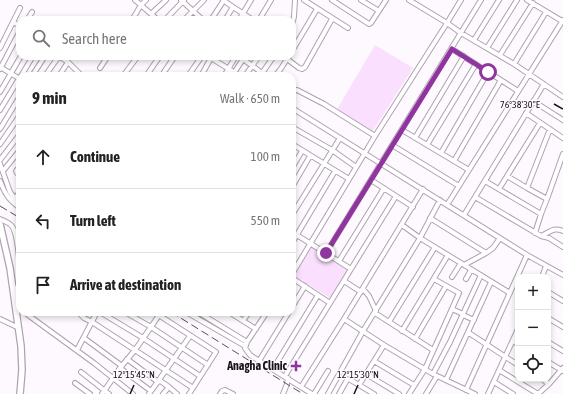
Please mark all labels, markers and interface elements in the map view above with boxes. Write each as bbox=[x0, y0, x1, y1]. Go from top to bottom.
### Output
search box bbox=[16, 16, 296, 60]
icon: search bbox=[30, 27, 52, 49]
text: Search here bbox=[62, 30, 127, 47]
route start bbox=[479, 63, 497, 81]
text: 9 min bbox=[32, 88, 67, 108]
text: Walk · 650 m bbox=[220, 91, 280, 106]
text: 76°38'30"E bbox=[500, 99, 541, 110]
icon: ahead bbox=[32, 146, 54, 168]
text: Continue bbox=[70, 148, 120, 165]
text: 100 m bbox=[251, 149, 280, 164]
icon: left bbox=[32, 210, 54, 232]
text: Turn left bbox=[70, 212, 116, 229]
text: 550 m bbox=[251, 213, 280, 228]
route end bbox=[317, 244, 335, 262]
icon: arrive bbox=[32, 274, 54, 296]
map controls bbox=[515, 274, 551, 382]
button: + bbox=[515, 274, 551, 310]
text: Arrive at destination bbox=[70, 276, 181, 293]
button: − bbox=[515, 310, 551, 346]
button: locate bbox=[515, 346, 551, 382]
place label: Anagha Clinic bbox=[226, 359, 288, 373]
marker: Anagha Clinic bbox=[290, 360, 302, 372]
text: 12°15'45"N bbox=[113, 369, 155, 380]
text: 12°15'30"N bbox=[337, 369, 379, 380]

